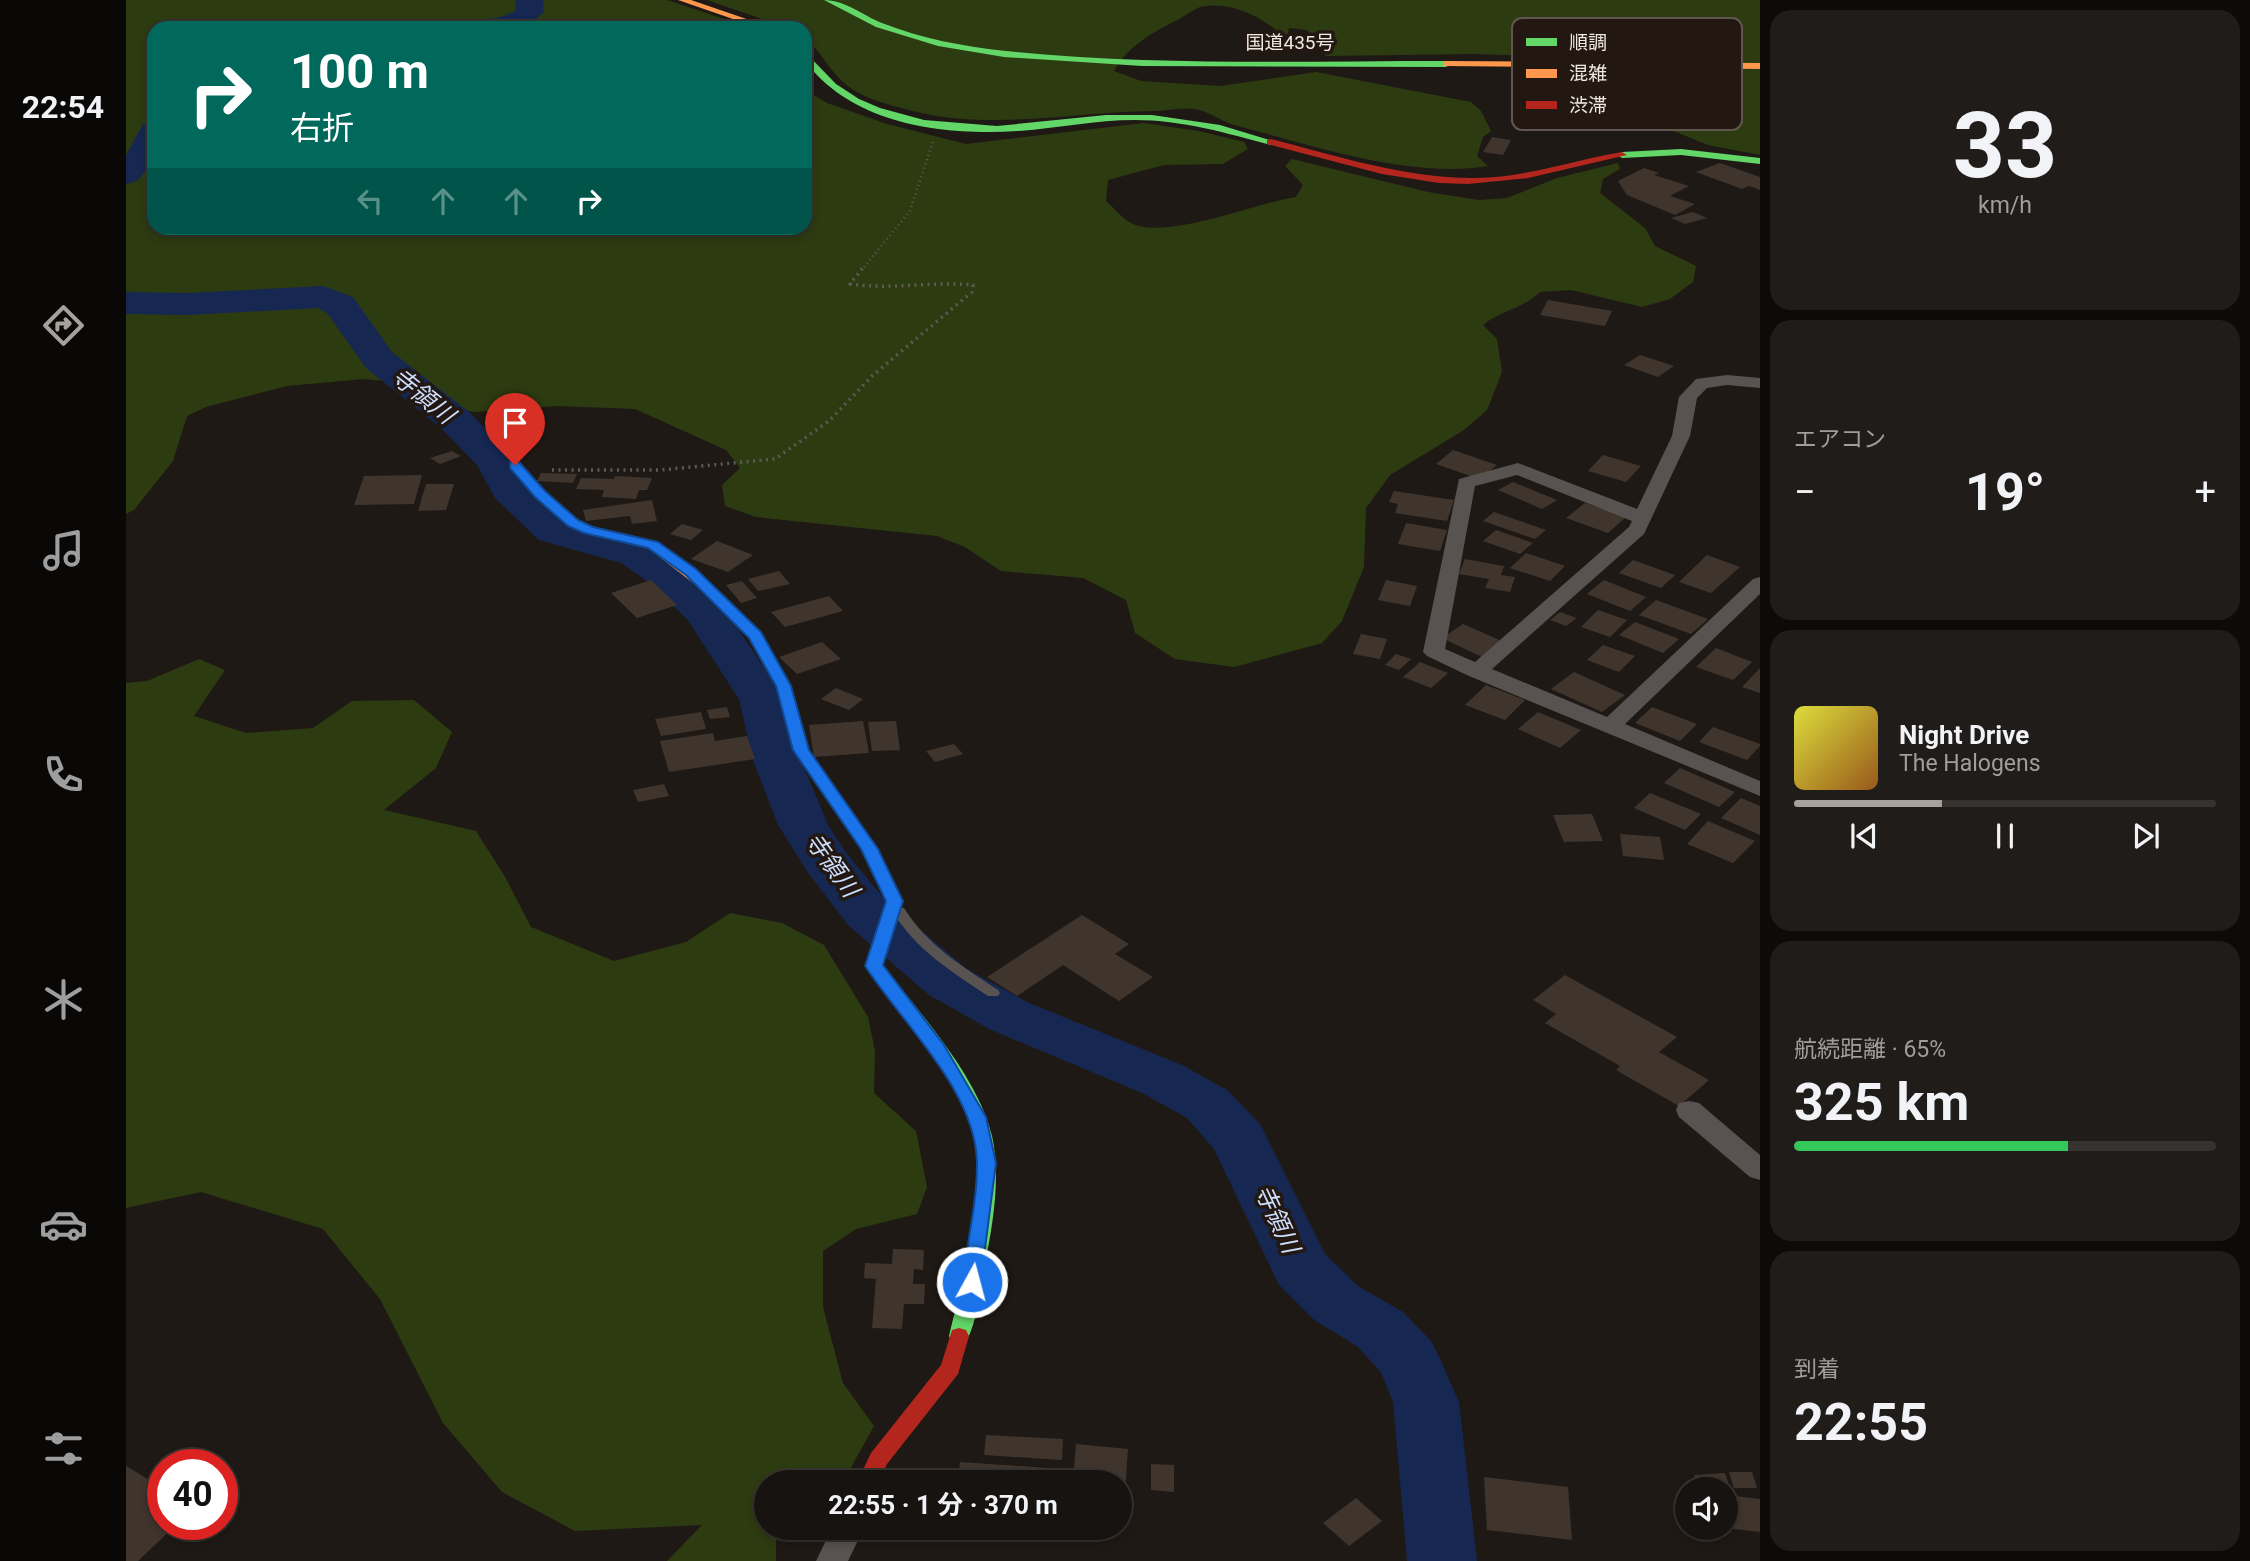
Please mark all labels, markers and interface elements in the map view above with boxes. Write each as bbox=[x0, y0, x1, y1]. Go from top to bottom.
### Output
legend bbox=[1512, 18, 1742, 130]
street label: 国道435号 bbox=[1245, 31, 1335, 54]
text: 順調 bbox=[1569, 31, 1607, 54]
text: 100 m bbox=[290, 43, 429, 100]
icon: right bbox=[175, 49, 266, 140]
text: 混雑 bbox=[1569, 62, 1607, 85]
text: 22:54 bbox=[22, 88, 104, 126]
text: 33 bbox=[1953, 93, 2057, 199]
text: 渋滞 bbox=[1569, 94, 1607, 117]
text: 右折 bbox=[290, 109, 354, 147]
icon: left bbox=[351, 182, 389, 220]
icon: ahead bbox=[424, 182, 462, 220]
icon: ahead bbox=[497, 182, 535, 220]
icon: right bbox=[570, 182, 608, 220]
text: km/h bbox=[1978, 192, 2032, 219]
icon: directions bbox=[39, 301, 88, 350]
water label: 寺領川 bbox=[386, 362, 462, 431]
pin bbox=[485, 393, 545, 465]
icon: arrive bbox=[496, 404, 534, 442]
text: エアコン bbox=[1794, 426, 1886, 453]
text: 19° bbox=[1965, 462, 2045, 523]
text: − bbox=[1794, 470, 1816, 514]
text: + bbox=[2194, 470, 2216, 514]
icon: music bbox=[39, 526, 88, 575]
text: Night Drive bbox=[1899, 720, 2029, 750]
icon: phone bbox=[39, 750, 88, 799]
text: The Halogens bbox=[1899, 750, 2041, 777]
icon: previous bbox=[1845, 817, 1883, 855]
icon: pause bbox=[1986, 817, 2024, 855]
icon: next bbox=[2127, 817, 2165, 855]
water label: 寺領川 bbox=[800, 828, 866, 905]
icon: climate bbox=[39, 975, 88, 1024]
text: 航続距離 · 65% bbox=[1794, 1036, 1946, 1063]
text: 325 km bbox=[1794, 1072, 1969, 1133]
water label: 寺領川 bbox=[1249, 1180, 1306, 1260]
icon: car bbox=[39, 1200, 88, 1249]
position arrow bbox=[935, 1245, 1009, 1319]
text: 到着 bbox=[1794, 1356, 1840, 1383]
text: 22:55 bbox=[1794, 1392, 1928, 1453]
icon: filters bbox=[39, 1424, 88, 1473]
speed limit sign: 40 bbox=[147, 1449, 238, 1540]
map controls bbox=[1675, 1477, 1738, 1540]
button: sound bbox=[1675, 1477, 1738, 1540]
text: 22:55 · 1 分 · 370 m bbox=[828, 1490, 1058, 1520]

